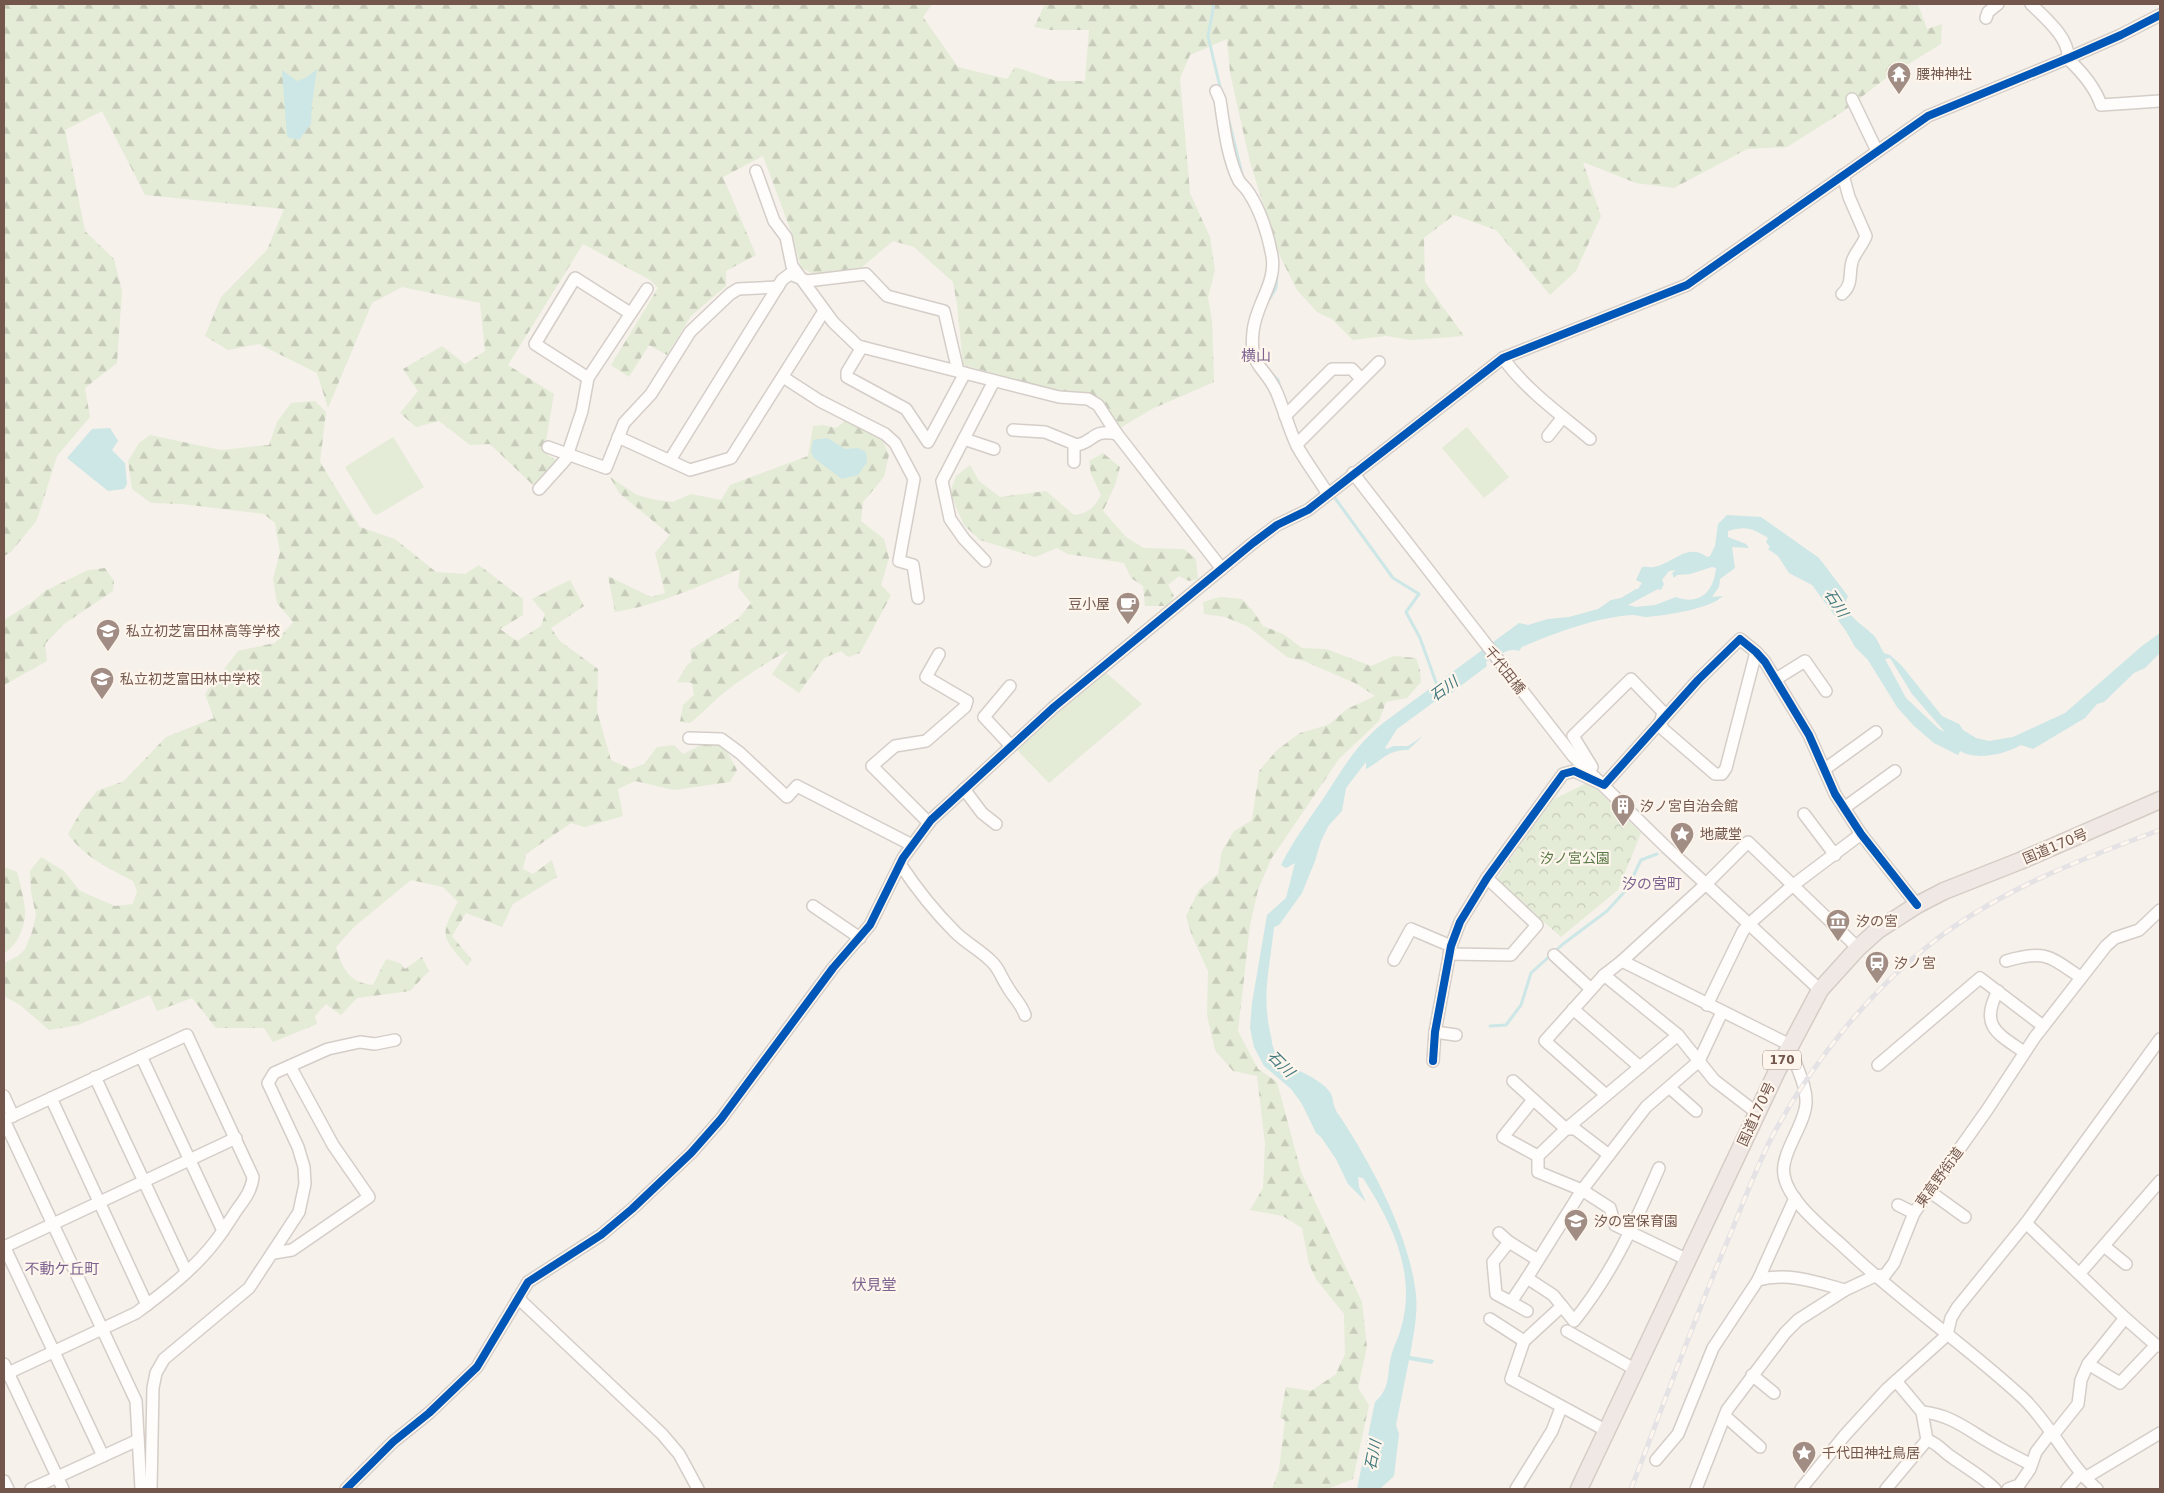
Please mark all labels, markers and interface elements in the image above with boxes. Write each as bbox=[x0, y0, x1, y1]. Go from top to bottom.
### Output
temple icon: 腰神神社 bbox=[1886, 61, 1912, 95]
place label: 腰神神社 bbox=[1916, 66, 1972, 82]
district label: 横山 bbox=[1241, 347, 1271, 365]
water label: 石川 bbox=[1820, 586, 1853, 622]
cafe icon: 豆小屋 bbox=[1115, 591, 1141, 625]
place label: 豆小屋 bbox=[1068, 596, 1110, 612]
school or university icon: 私立初芝富田林高等学校 bbox=[95, 618, 121, 652]
place label: 私立初芝富田林高等学校 bbox=[126, 623, 280, 639]
street label: 千代田橋 bbox=[1481, 643, 1529, 697]
school or university icon: 私立初芝富田林中学校 bbox=[89, 666, 115, 700]
place label: 私立初芝富田林中学校 bbox=[120, 671, 260, 687]
water label: 石川 bbox=[1427, 672, 1463, 705]
building icon: 汐ノ宮自治会館 bbox=[1610, 793, 1636, 827]
place label: 汐ノ宮自治会館 bbox=[1640, 798, 1738, 814]
place icon: 地蔵堂 bbox=[1669, 821, 1695, 855]
street label: 国道170号 bbox=[2020, 825, 2090, 867]
place label: 地蔵堂 bbox=[1700, 826, 1742, 842]
park label: 汐ノ宮公園 bbox=[1540, 850, 1610, 866]
district label: 汐の宮町 bbox=[1622, 875, 1682, 893]
museum icon: 汐の宮 bbox=[1825, 908, 1851, 942]
place label: 汐の宮 bbox=[1856, 913, 1898, 929]
station icon: 汐ノ宮 bbox=[1864, 950, 1890, 984]
place label: 汐ノ宮 bbox=[1894, 955, 1936, 971]
water label: 石川 bbox=[1264, 1047, 1299, 1082]
road number: 170 bbox=[1763, 1050, 1801, 1070]
street label: 国道170号 bbox=[1734, 1079, 1778, 1149]
street label: 東高野街道 bbox=[1912, 1144, 1966, 1210]
school or university icon: 汐の宮保育園 bbox=[1563, 1208, 1589, 1242]
place label: 汐の宮保育園 bbox=[1594, 1213, 1678, 1229]
district label: 不動ケ丘町 bbox=[24, 1260, 100, 1278]
district label: 伏見堂 bbox=[851, 1276, 897, 1294]
water label: 石川 bbox=[1361, 1437, 1385, 1471]
place icon: 千代田神社鳥居 bbox=[1791, 1440, 1817, 1474]
place label: 千代田神社鳥居 bbox=[1822, 1445, 1920, 1461]

